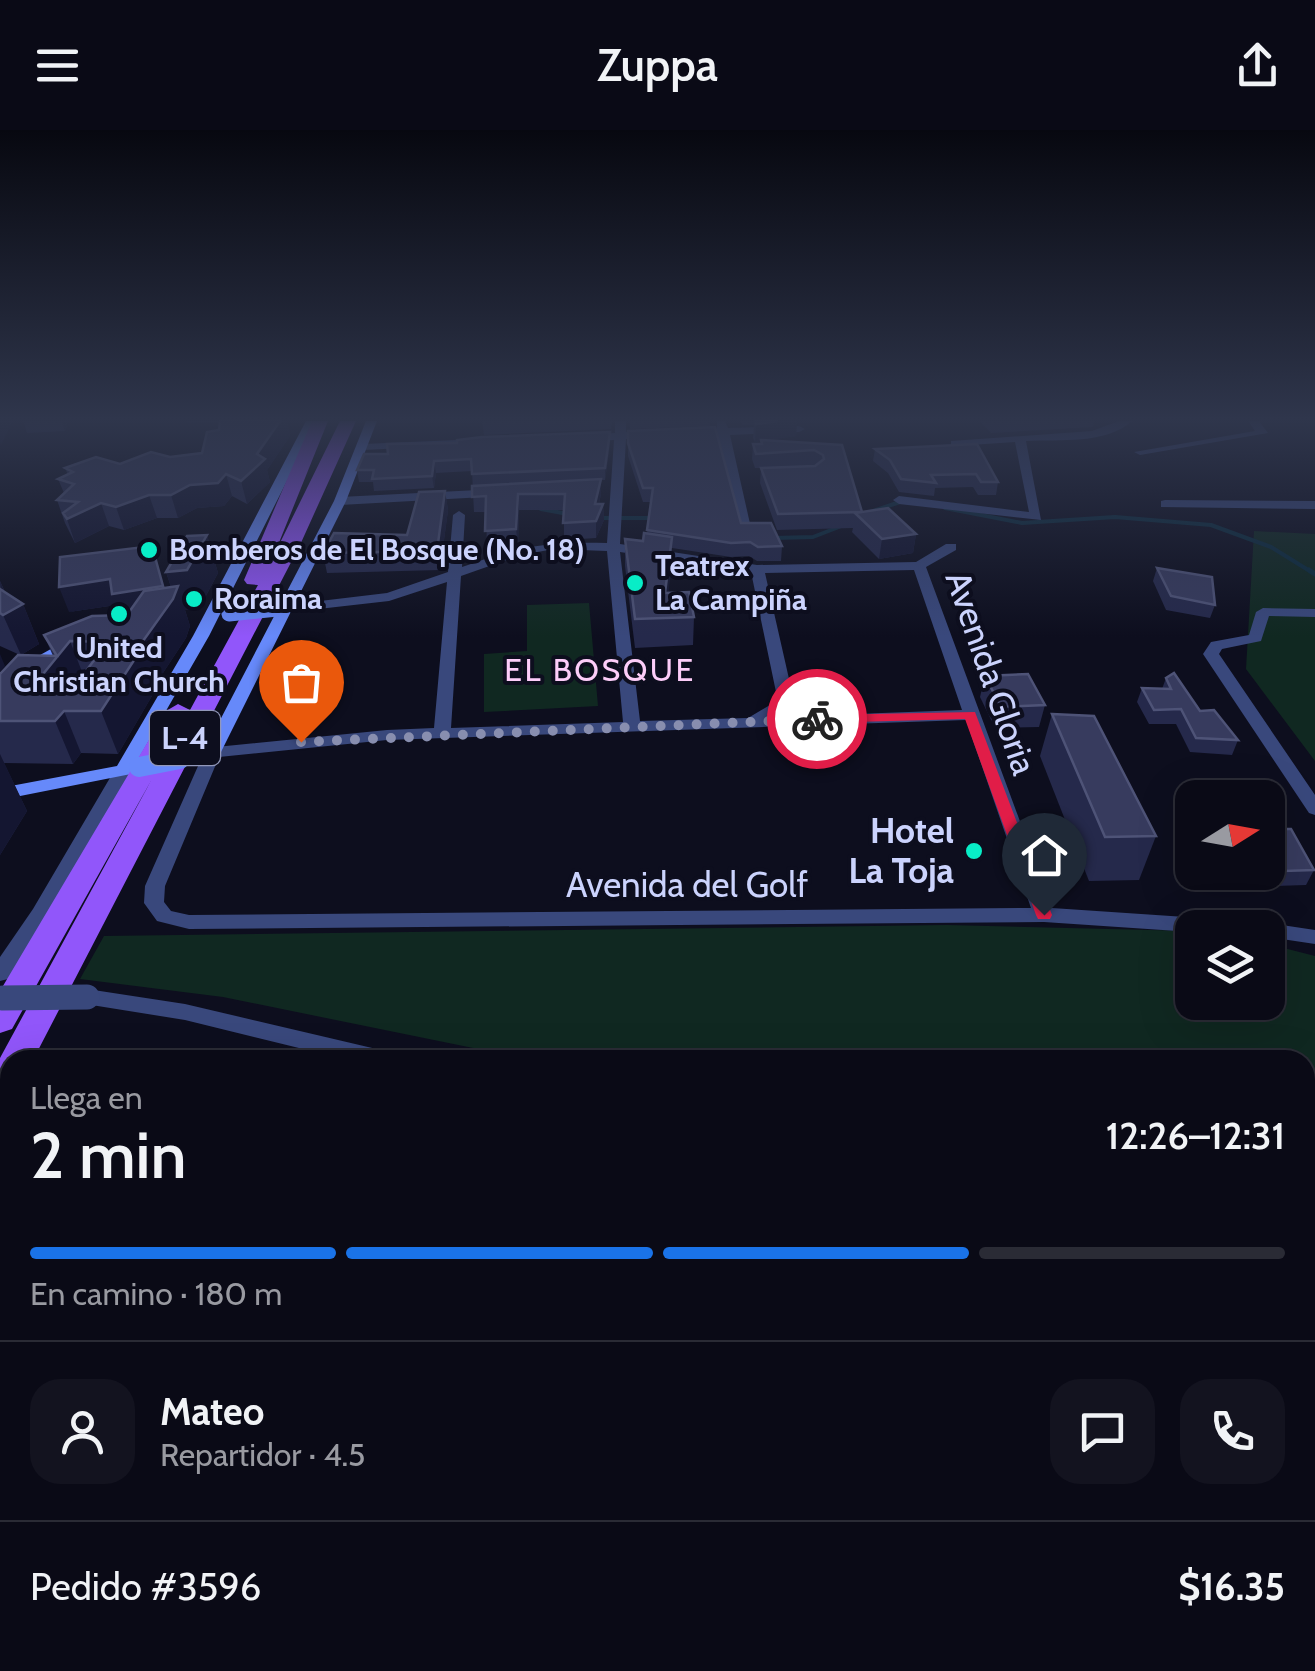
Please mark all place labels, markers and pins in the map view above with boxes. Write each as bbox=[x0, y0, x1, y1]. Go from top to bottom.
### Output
place label: Bomberos de El Bosque (No. 18) bbox=[169, 531, 585, 568]
marker: Bomberos de El Bosque (No. 18) bbox=[138, 539, 160, 561]
place label: Teatrex La Campiña bbox=[655, 547, 807, 618]
marker: Teatrex La Campiña bbox=[624, 572, 646, 594]
place label: Roraima bbox=[214, 580, 322, 617]
marker: Roraima bbox=[183, 588, 205, 610]
marker: United Christian Church bbox=[108, 603, 130, 625]
place label: United Christian Church bbox=[13, 629, 225, 700]
pin bbox=[259, 640, 344, 743]
place label: Hotel La Toja bbox=[849, 809, 955, 892]
pin bbox=[1002, 813, 1087, 916]
marker: Hotel La Toja bbox=[963, 840, 985, 862]

